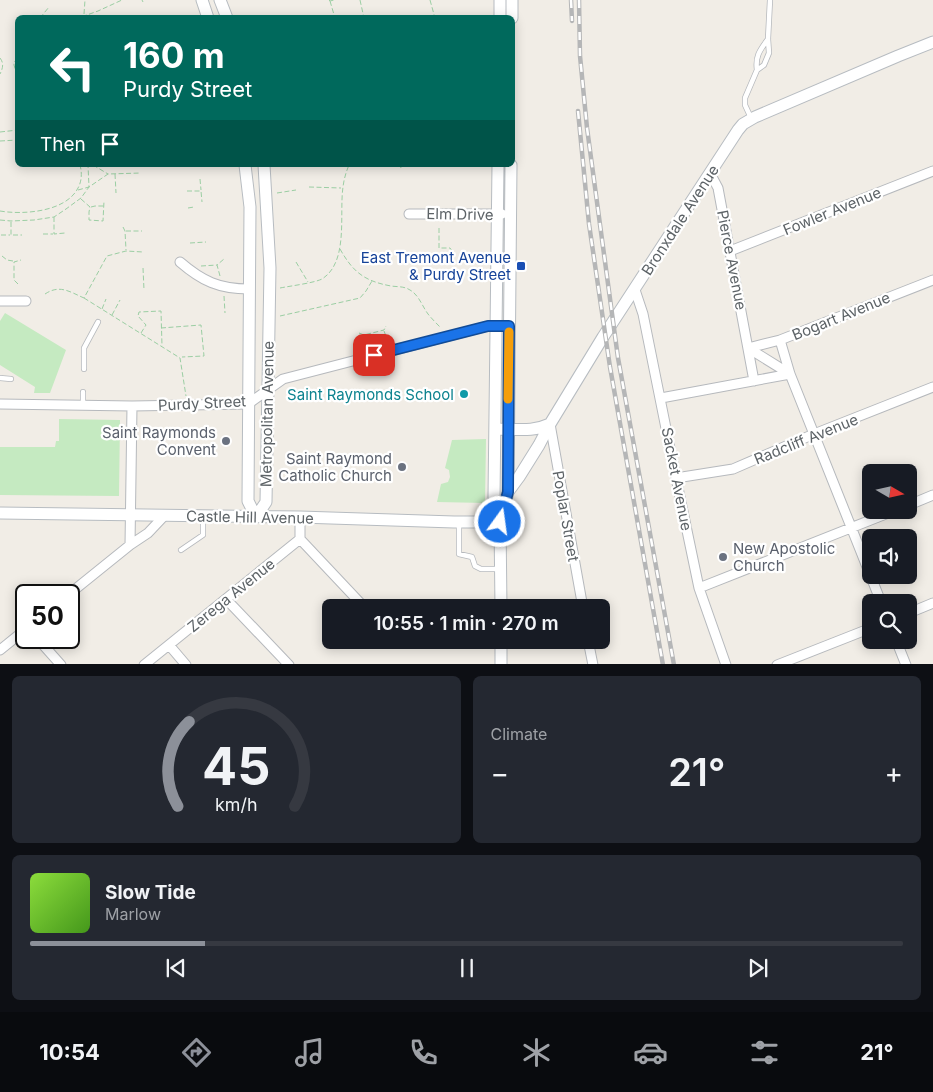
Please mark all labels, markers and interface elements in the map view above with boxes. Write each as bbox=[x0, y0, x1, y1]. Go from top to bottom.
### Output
text: 160 m bbox=[123, 34, 225, 76]
icon: left bbox=[40, 35, 105, 100]
text: Purdy Street bbox=[123, 76, 252, 102]
icon: arrive bbox=[96, 130, 124, 158]
text: Then bbox=[40, 133, 86, 156]
street label: Bronxdale Avenue bbox=[637, 161, 723, 279]
street label: Fowler Avenue bbox=[780, 183, 884, 239]
street label: Elm Drive bbox=[426, 204, 494, 224]
street label: Pierce Avenue bbox=[713, 208, 751, 312]
place label: East Tremont Avenue & Purdy Street bbox=[361, 248, 511, 284]
marker: East Tremont Avenue & Purdy Street bbox=[515, 260, 527, 272]
street label: Bogart Avenue bbox=[789, 288, 893, 344]
pin bbox=[353, 334, 395, 376]
street label: Metropolitan Avenue bbox=[256, 341, 278, 487]
icon: arrive bbox=[360, 341, 388, 369]
place label: Saint Raymonds School bbox=[287, 385, 454, 404]
marker: Saint Raymonds School bbox=[458, 388, 470, 400]
street label: Purdy Street bbox=[158, 391, 247, 415]
street label: Radcliff Avenue bbox=[751, 410, 861, 468]
place label: Saint Raymonds Convent bbox=[102, 423, 216, 459]
street label: Sacket Avenue bbox=[658, 426, 696, 532]
marker: Saint Raymonds Convent bbox=[220, 435, 232, 447]
place label: Saint Raymond Catholic Church bbox=[278, 449, 392, 485]
marker: Saint Raymond Catholic Church bbox=[396, 461, 408, 473]
north arrow bbox=[862, 464, 918, 519]
map controls bbox=[862, 464, 917, 649]
street label: Poplar Street bbox=[549, 469, 583, 563]
position arrow bbox=[473, 495, 525, 547]
street label: Castle Hill Avenue bbox=[186, 506, 314, 528]
button: sound bbox=[862, 529, 917, 584]
place label: New Apostolic Church bbox=[733, 539, 835, 575]
marker: New Apostolic Church bbox=[717, 551, 729, 563]
street label: Zerega Avenue bbox=[183, 554, 279, 636]
speed limit sign: 50 bbox=[15, 584, 80, 649]
button: search bbox=[862, 594, 917, 649]
text: 10:55 · 1 min · 270 m bbox=[373, 612, 559, 635]
text: Climate bbox=[491, 724, 547, 744]
text: 45 bbox=[202, 735, 270, 798]
text: 21° bbox=[668, 749, 725, 795]
text: − bbox=[491, 756, 509, 790]
text: + bbox=[884, 756, 903, 790]
text: km/h bbox=[215, 794, 257, 815]
text: Slow Tide bbox=[105, 881, 196, 904]
text: Marlow bbox=[105, 904, 161, 924]
icon: previous bbox=[162, 954, 190, 982]
icon: pause bbox=[453, 954, 481, 982]
icon: next bbox=[744, 954, 772, 982]
icon: directions bbox=[179, 1035, 214, 1070]
icon: music bbox=[292, 1035, 327, 1070]
icon: phone bbox=[406, 1035, 441, 1070]
icon: climate bbox=[519, 1035, 554, 1070]
icon: car bbox=[633, 1035, 668, 1070]
icon: filters bbox=[747, 1035, 782, 1070]
text: 10:54 bbox=[39, 1039, 100, 1065]
text: 21° bbox=[860, 1039, 894, 1065]

